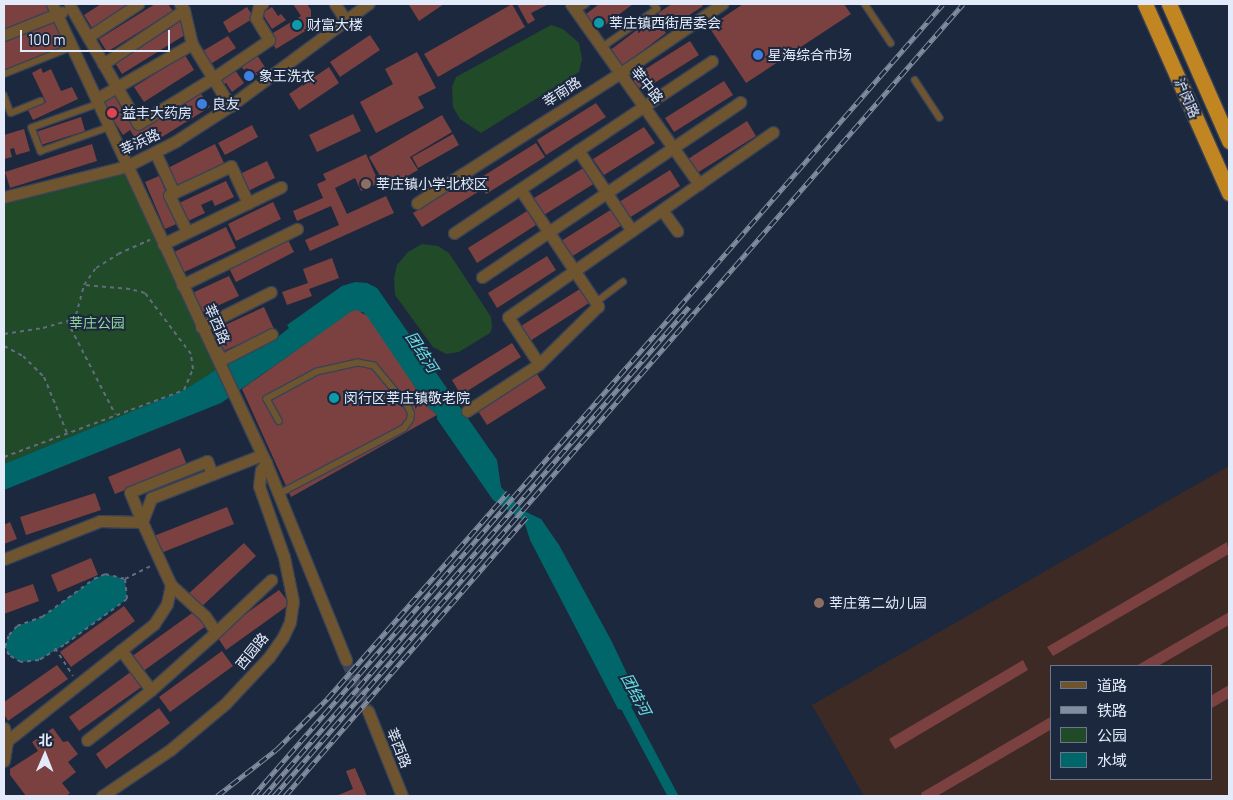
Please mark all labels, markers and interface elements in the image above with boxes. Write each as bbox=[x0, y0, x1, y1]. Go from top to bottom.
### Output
place label: 莘庄镇西街居委会 bbox=[609, 15, 721, 31]
place label: 财富大楼 bbox=[307, 17, 363, 33]
marker: 莘庄镇西街居委会 bbox=[593, 17, 605, 29]
marker: 财富大楼 bbox=[291, 19, 303, 31]
scale bar bbox=[22, 20, 172, 52]
text: 100 m bbox=[28, 30, 66, 48]
place label: 星海综合市场 bbox=[768, 47, 852, 63]
marker: 星海综合市场 bbox=[752, 49, 764, 61]
street label: 莘中路 bbox=[627, 63, 667, 107]
place label: 象王洗衣 bbox=[259, 68, 315, 84]
marker: 象王洗衣 bbox=[243, 70, 255, 82]
street label: 莘南路 bbox=[540, 74, 584, 110]
street label: 沪闵路 bbox=[1171, 75, 1203, 121]
place label: 良友 bbox=[212, 96, 240, 112]
marker: 良友 bbox=[196, 98, 208, 110]
place label: 益丰大药房 bbox=[122, 105, 192, 121]
marker: 益丰大药房 bbox=[106, 107, 118, 119]
street label: 莘浜路 bbox=[117, 126, 163, 158]
place label: 莘庄镇小学北校区 bbox=[376, 176, 488, 192]
marker: 莘庄镇小学北校区 bbox=[360, 178, 372, 190]
street label: 莘西路 bbox=[201, 301, 233, 347]
park label: 莘庄公园 bbox=[69, 315, 125, 331]
water label: 团结河 bbox=[402, 328, 442, 376]
place label: 闵行区莘庄镇敬老院 bbox=[344, 390, 470, 406]
marker: 闵行区莘庄镇敬老院 bbox=[328, 392, 340, 404]
place label: 莘庄第二幼儿园 bbox=[829, 595, 927, 611]
marker: 莘庄第二幼儿园 bbox=[813, 597, 825, 609]
street label: 西园路 bbox=[232, 629, 272, 673]
legend bbox=[1050, 665, 1213, 780]
water label: 团结河 bbox=[617, 670, 655, 718]
text: 道路 bbox=[1097, 676, 1127, 694]
text: 铁路 bbox=[1097, 701, 1127, 719]
street label: 莘西路 bbox=[383, 725, 415, 771]
text: 公园 bbox=[1097, 726, 1127, 744]
north arrow bbox=[20, 730, 70, 780]
text: 北 bbox=[38, 731, 52, 748]
text: 水域 bbox=[1097, 751, 1127, 769]

